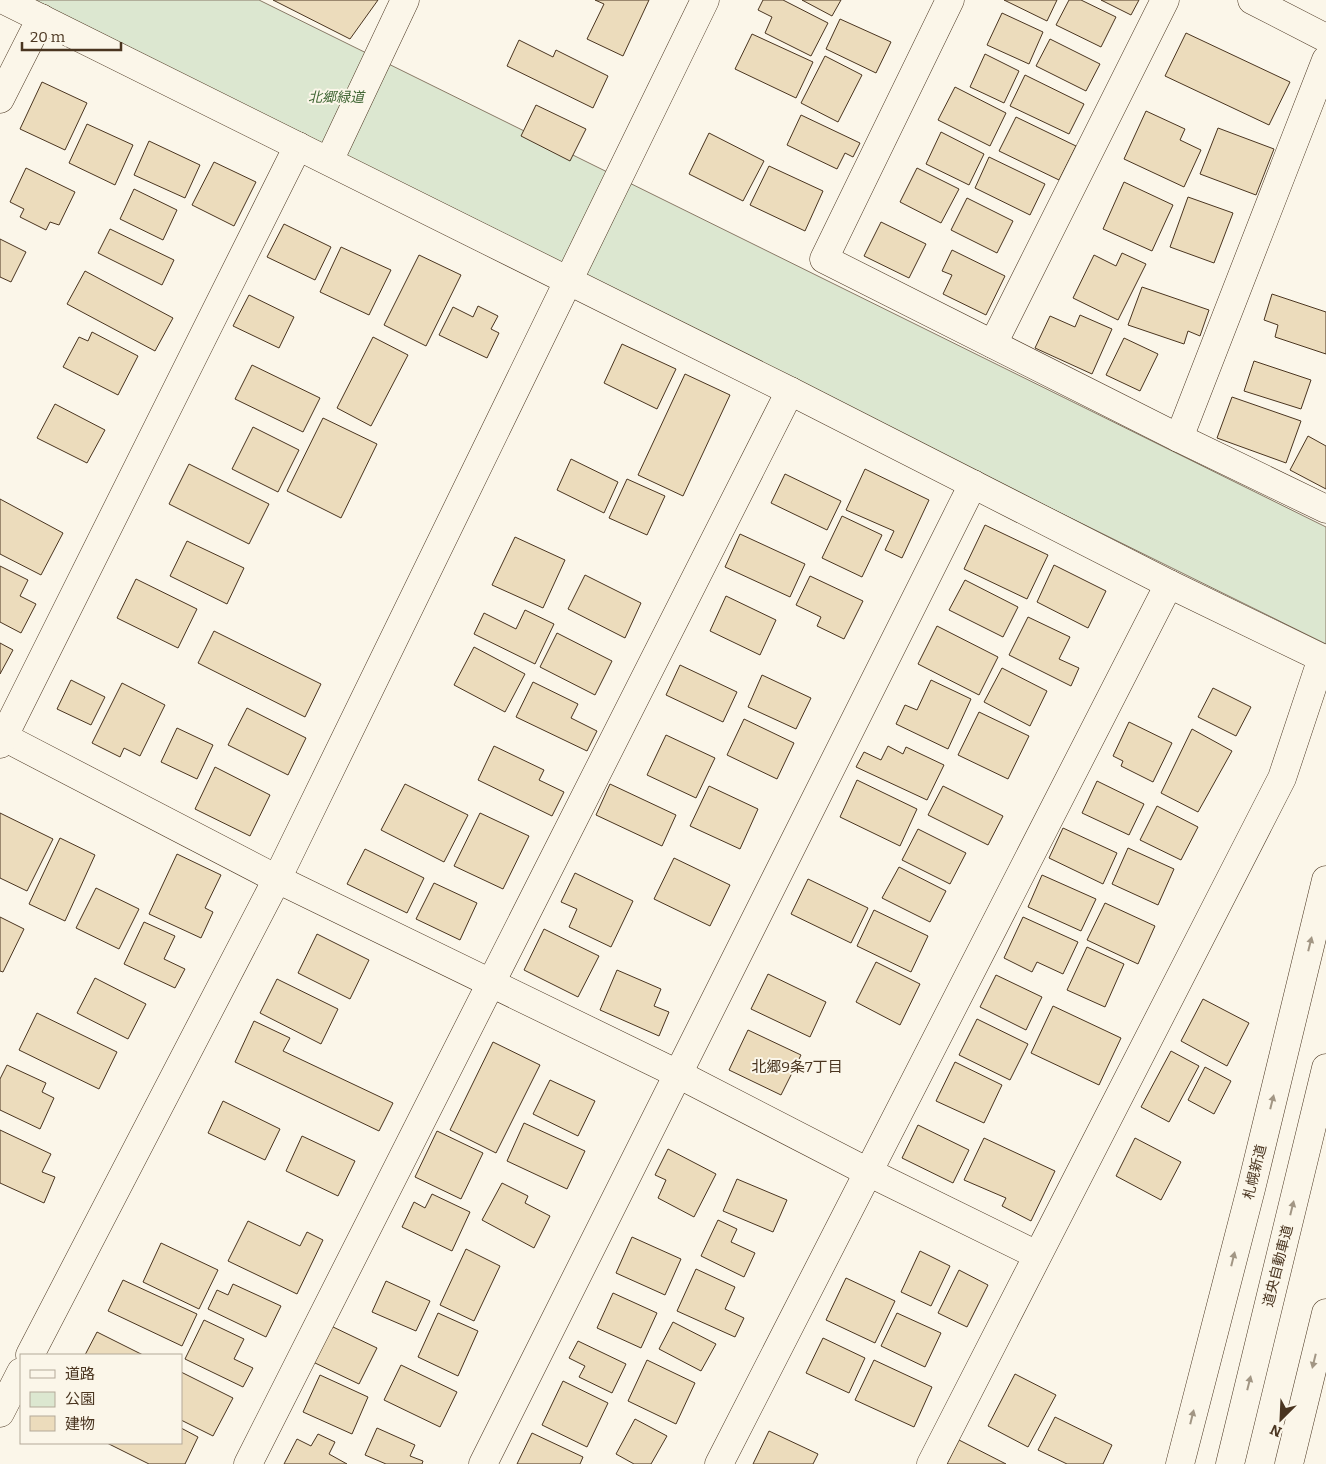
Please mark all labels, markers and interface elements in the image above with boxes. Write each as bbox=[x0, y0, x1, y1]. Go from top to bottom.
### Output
scale bar bbox=[22, 20, 121, 52]
text: 20 m bbox=[30, 28, 66, 46]
park label: 北郷緑道 bbox=[308, 89, 366, 106]
one-way arrow bbox=[1307, 936, 1315, 951]
district label: 北郷9条7丁目 bbox=[751, 1058, 843, 1076]
one-way arrow bbox=[1268, 1094, 1276, 1109]
street label: 札幌新道 bbox=[1240, 1143, 1270, 1201]
one-way arrow bbox=[1288, 1200, 1296, 1215]
street label: 道央自動車道 bbox=[1260, 1223, 1296, 1309]
one-way arrow bbox=[1229, 1252, 1237, 1267]
one-way arrow bbox=[1310, 1353, 1318, 1368]
legend bbox=[20, 1354, 182, 1444]
text: 道路 bbox=[65, 1365, 95, 1383]
one-way arrow bbox=[1245, 1375, 1253, 1390]
text: 公園 bbox=[65, 1390, 95, 1408]
north arrow bbox=[1256, 1394, 1306, 1444]
one-way arrow bbox=[1189, 1409, 1197, 1424]
text: 建物 bbox=[65, 1415, 95, 1433]
text: N bbox=[1267, 1420, 1284, 1440]

